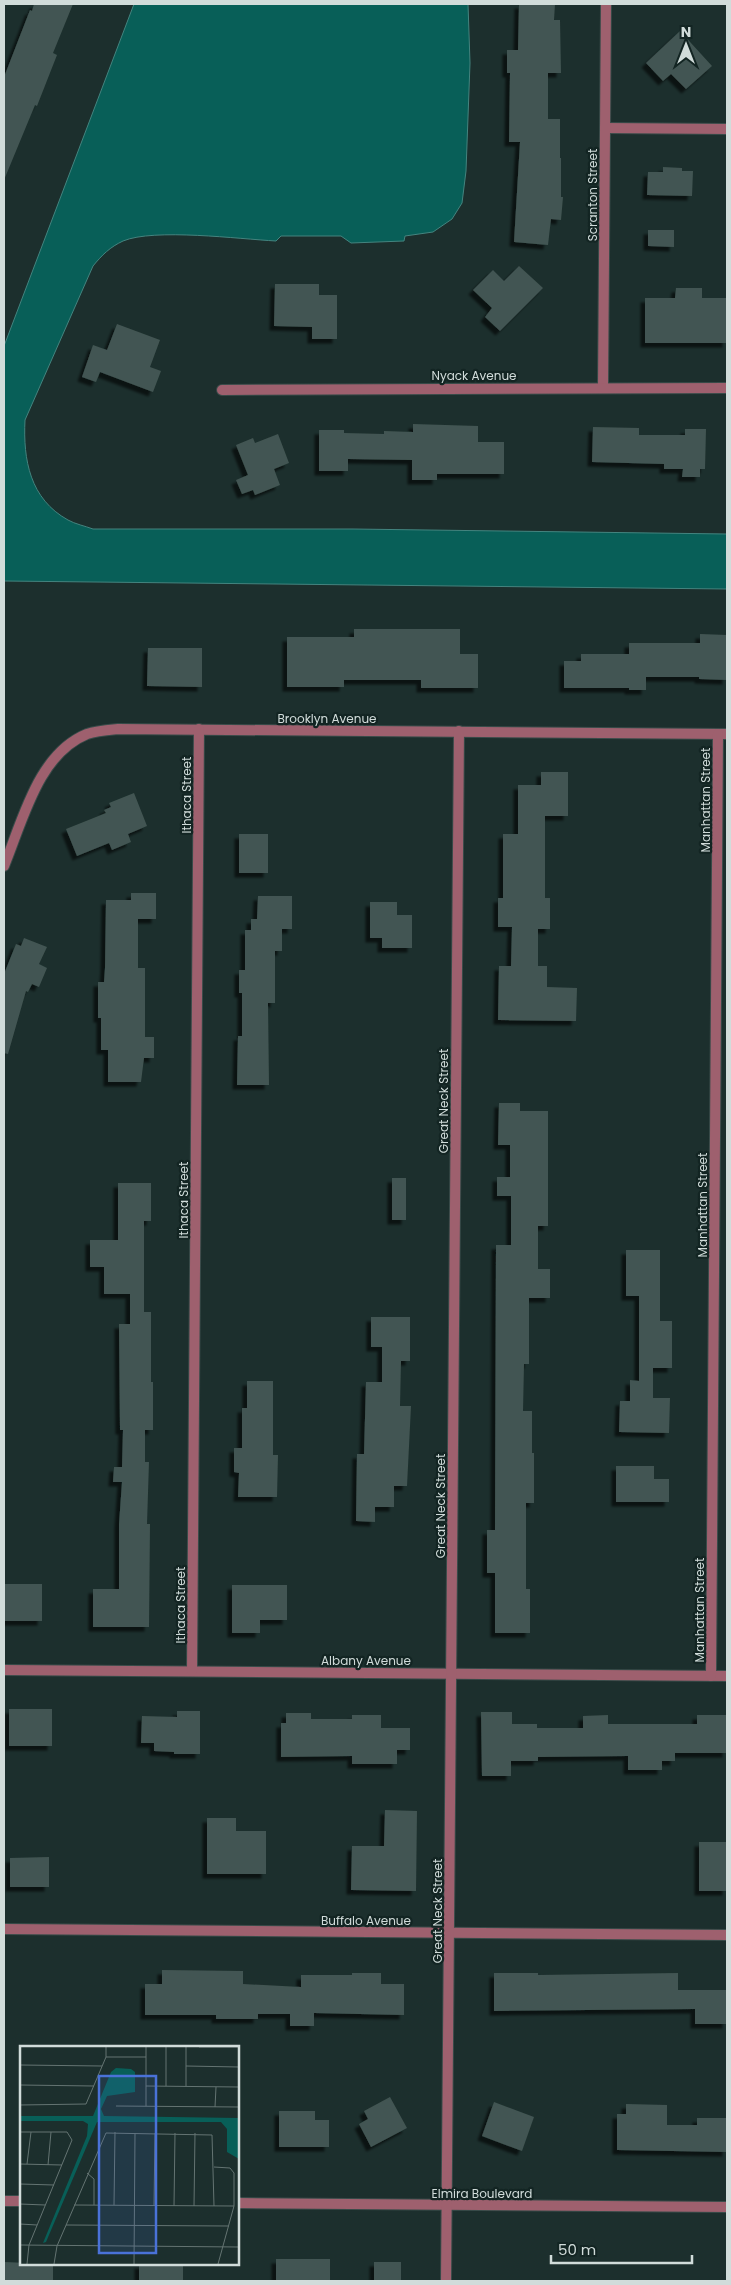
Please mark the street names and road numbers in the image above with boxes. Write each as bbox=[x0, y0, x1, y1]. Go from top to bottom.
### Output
street label: Scranton Street bbox=[584, 149, 601, 241]
street label: Nyack Avenue bbox=[431, 367, 517, 384]
street label: Brooklyn Avenue bbox=[277, 710, 377, 727]
street label: Manhattan Street bbox=[697, 748, 714, 852]
street label: Ithaca Street bbox=[178, 757, 195, 833]
street label: Great Neck Street bbox=[435, 1049, 452, 1153]
street label: Manhattan Street bbox=[694, 1153, 711, 1257]
street label: Ithaca Street bbox=[175, 1162, 192, 1238]
street label: Great Neck Street bbox=[432, 1454, 449, 1558]
street label: Manhattan Street bbox=[691, 1558, 708, 1662]
street label: Ithaca Street bbox=[172, 1567, 189, 1643]
street label: Albany Avenue bbox=[321, 1652, 411, 1669]
street label: Great Neck Street bbox=[429, 1859, 446, 1963]
street label: Buffalo Avenue bbox=[321, 1912, 411, 1929]
street label: Elmira Boulevard bbox=[432, 2185, 532, 2202]

